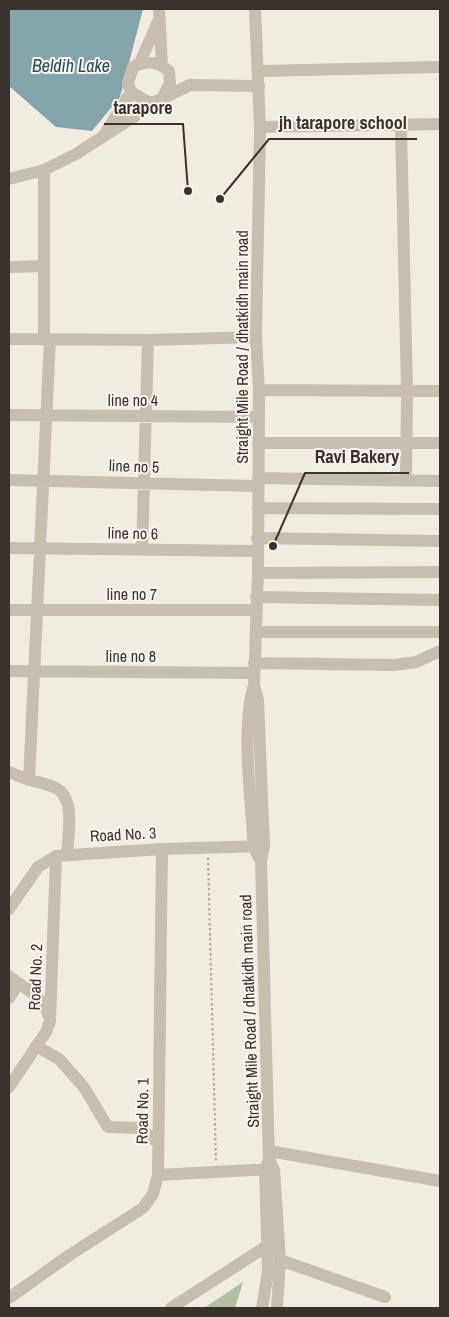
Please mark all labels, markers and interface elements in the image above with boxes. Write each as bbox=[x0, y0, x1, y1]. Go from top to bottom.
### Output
water label: Beldih Lake bbox=[32, 53, 110, 78]
callout: tarapore bbox=[104, 91, 183, 124]
text: tarapore bbox=[113, 95, 173, 120]
callout: jh tarapore school bbox=[269, 106, 417, 139]
text: jh tarapore school bbox=[278, 110, 407, 135]
street label: Straight Mile Road / dhatkidh main road bbox=[231, 230, 253, 464]
street label: line no 4 bbox=[108, 389, 158, 411]
callout: Ravi Bakery bbox=[305, 440, 409, 473]
text: Ravi Bakery bbox=[315, 444, 400, 469]
street label: line no 5 bbox=[108, 454, 160, 478]
street label: line no 6 bbox=[108, 522, 158, 544]
street label: line no 7 bbox=[107, 583, 157, 605]
street label: line no 8 bbox=[106, 645, 156, 667]
street label: Road No. 3 bbox=[89, 821, 157, 847]
street label: Straight Mile Road / dhatkidh main road bbox=[234, 894, 264, 1128]
street label: Road No. 2 bbox=[23, 943, 47, 1011]
street label: Road No. 1 bbox=[130, 1077, 154, 1144]

